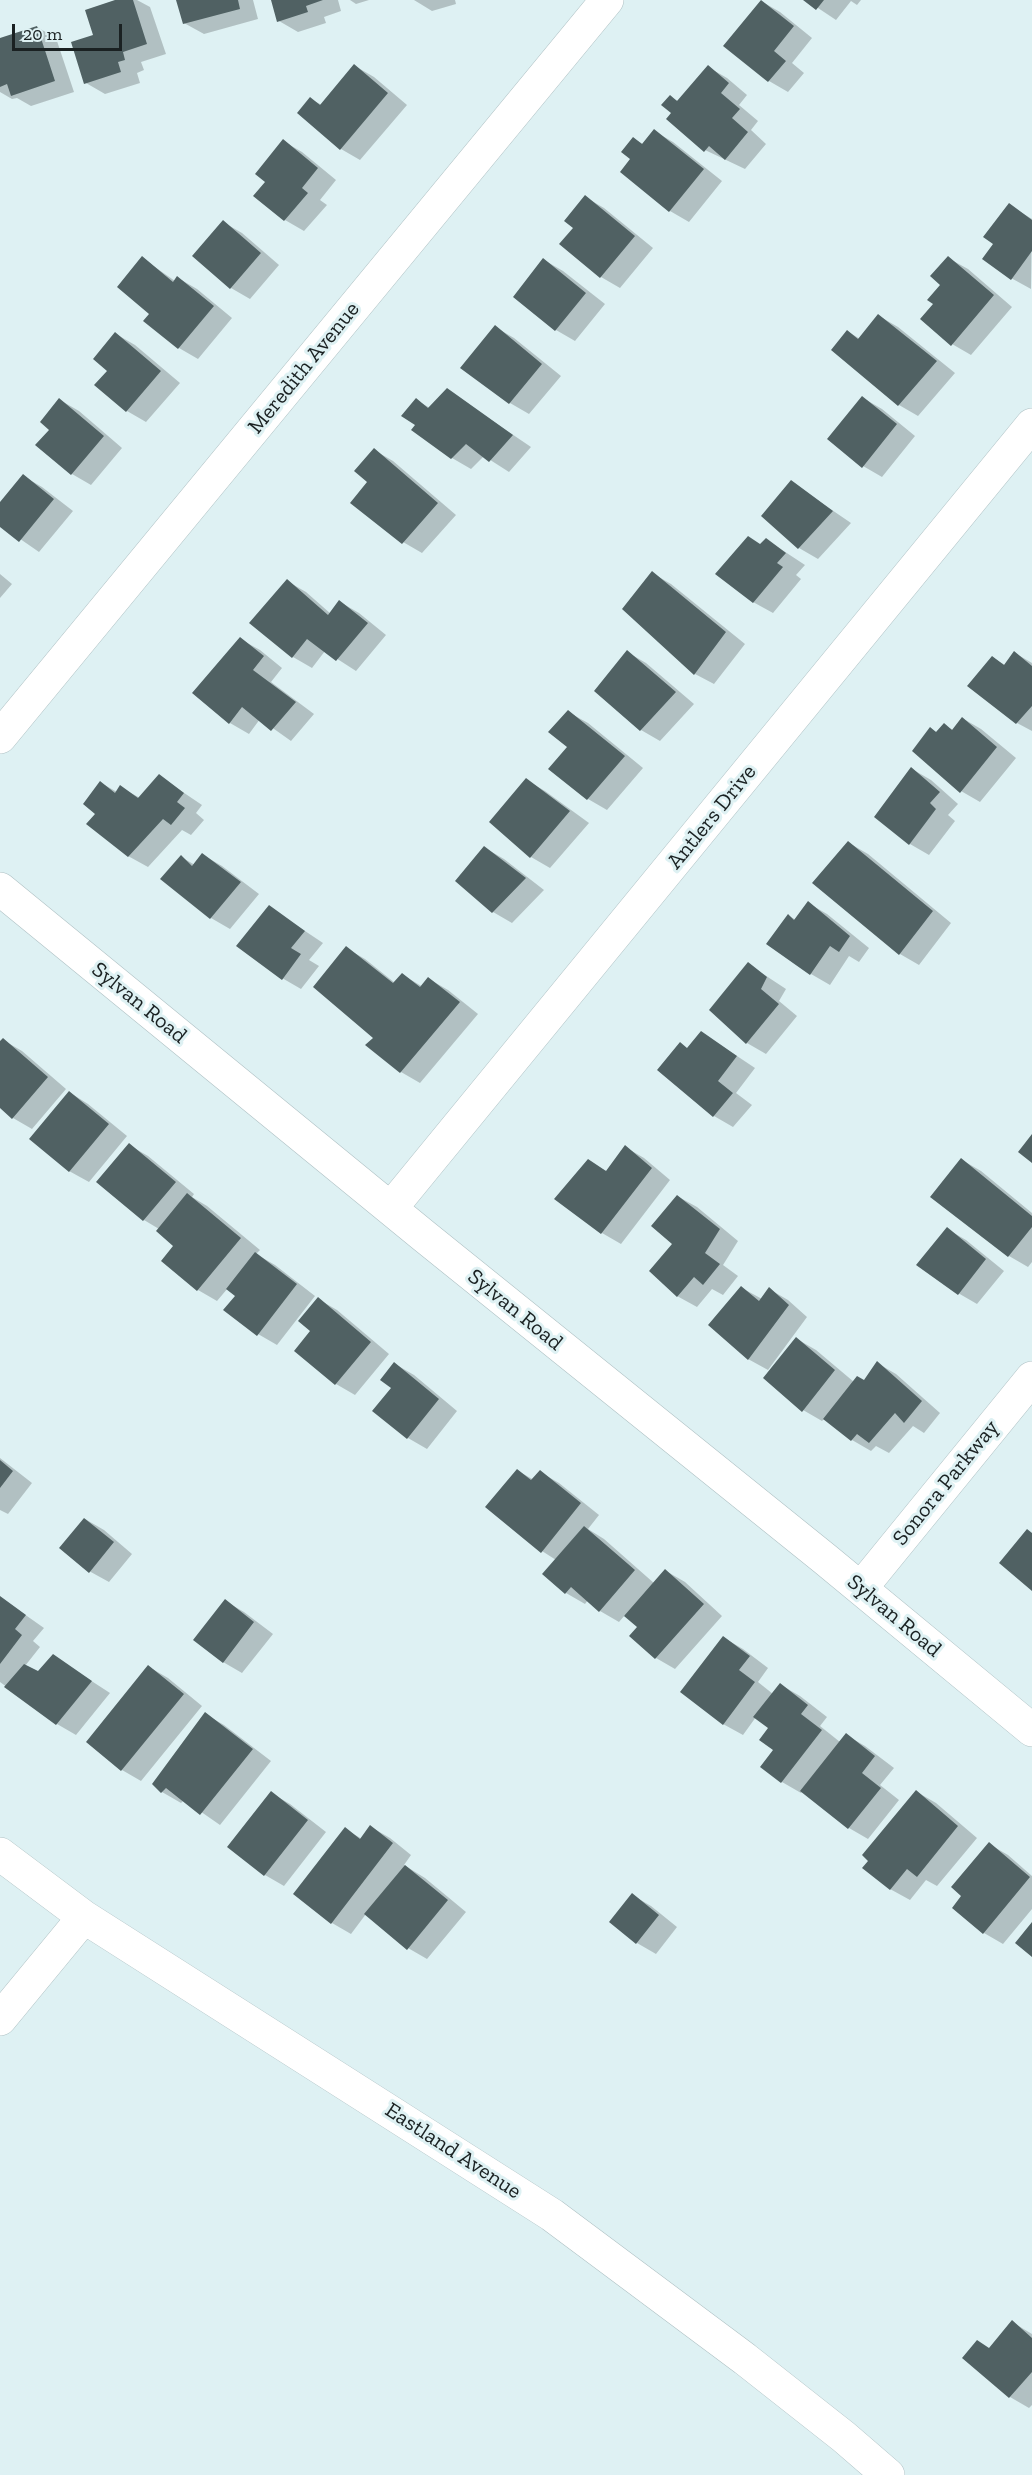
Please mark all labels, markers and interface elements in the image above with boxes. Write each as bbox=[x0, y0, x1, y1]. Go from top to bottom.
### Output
scale bar bbox=[15, 12, 124, 50]
text: 20 m bbox=[23, 23, 62, 45]
street label: Meredith Avenue bbox=[243, 297, 365, 439]
street label: Antlers Drive bbox=[662, 759, 762, 875]
street label: Sylvan Road bbox=[86, 957, 192, 1049]
street label: Sylvan Road bbox=[462, 1264, 568, 1356]
street label: Sonora Parkway bbox=[887, 1415, 1005, 1551]
street label: Sylvan Road bbox=[842, 1569, 946, 1663]
street label: Eastland Avenue bbox=[380, 2097, 526, 2205]

